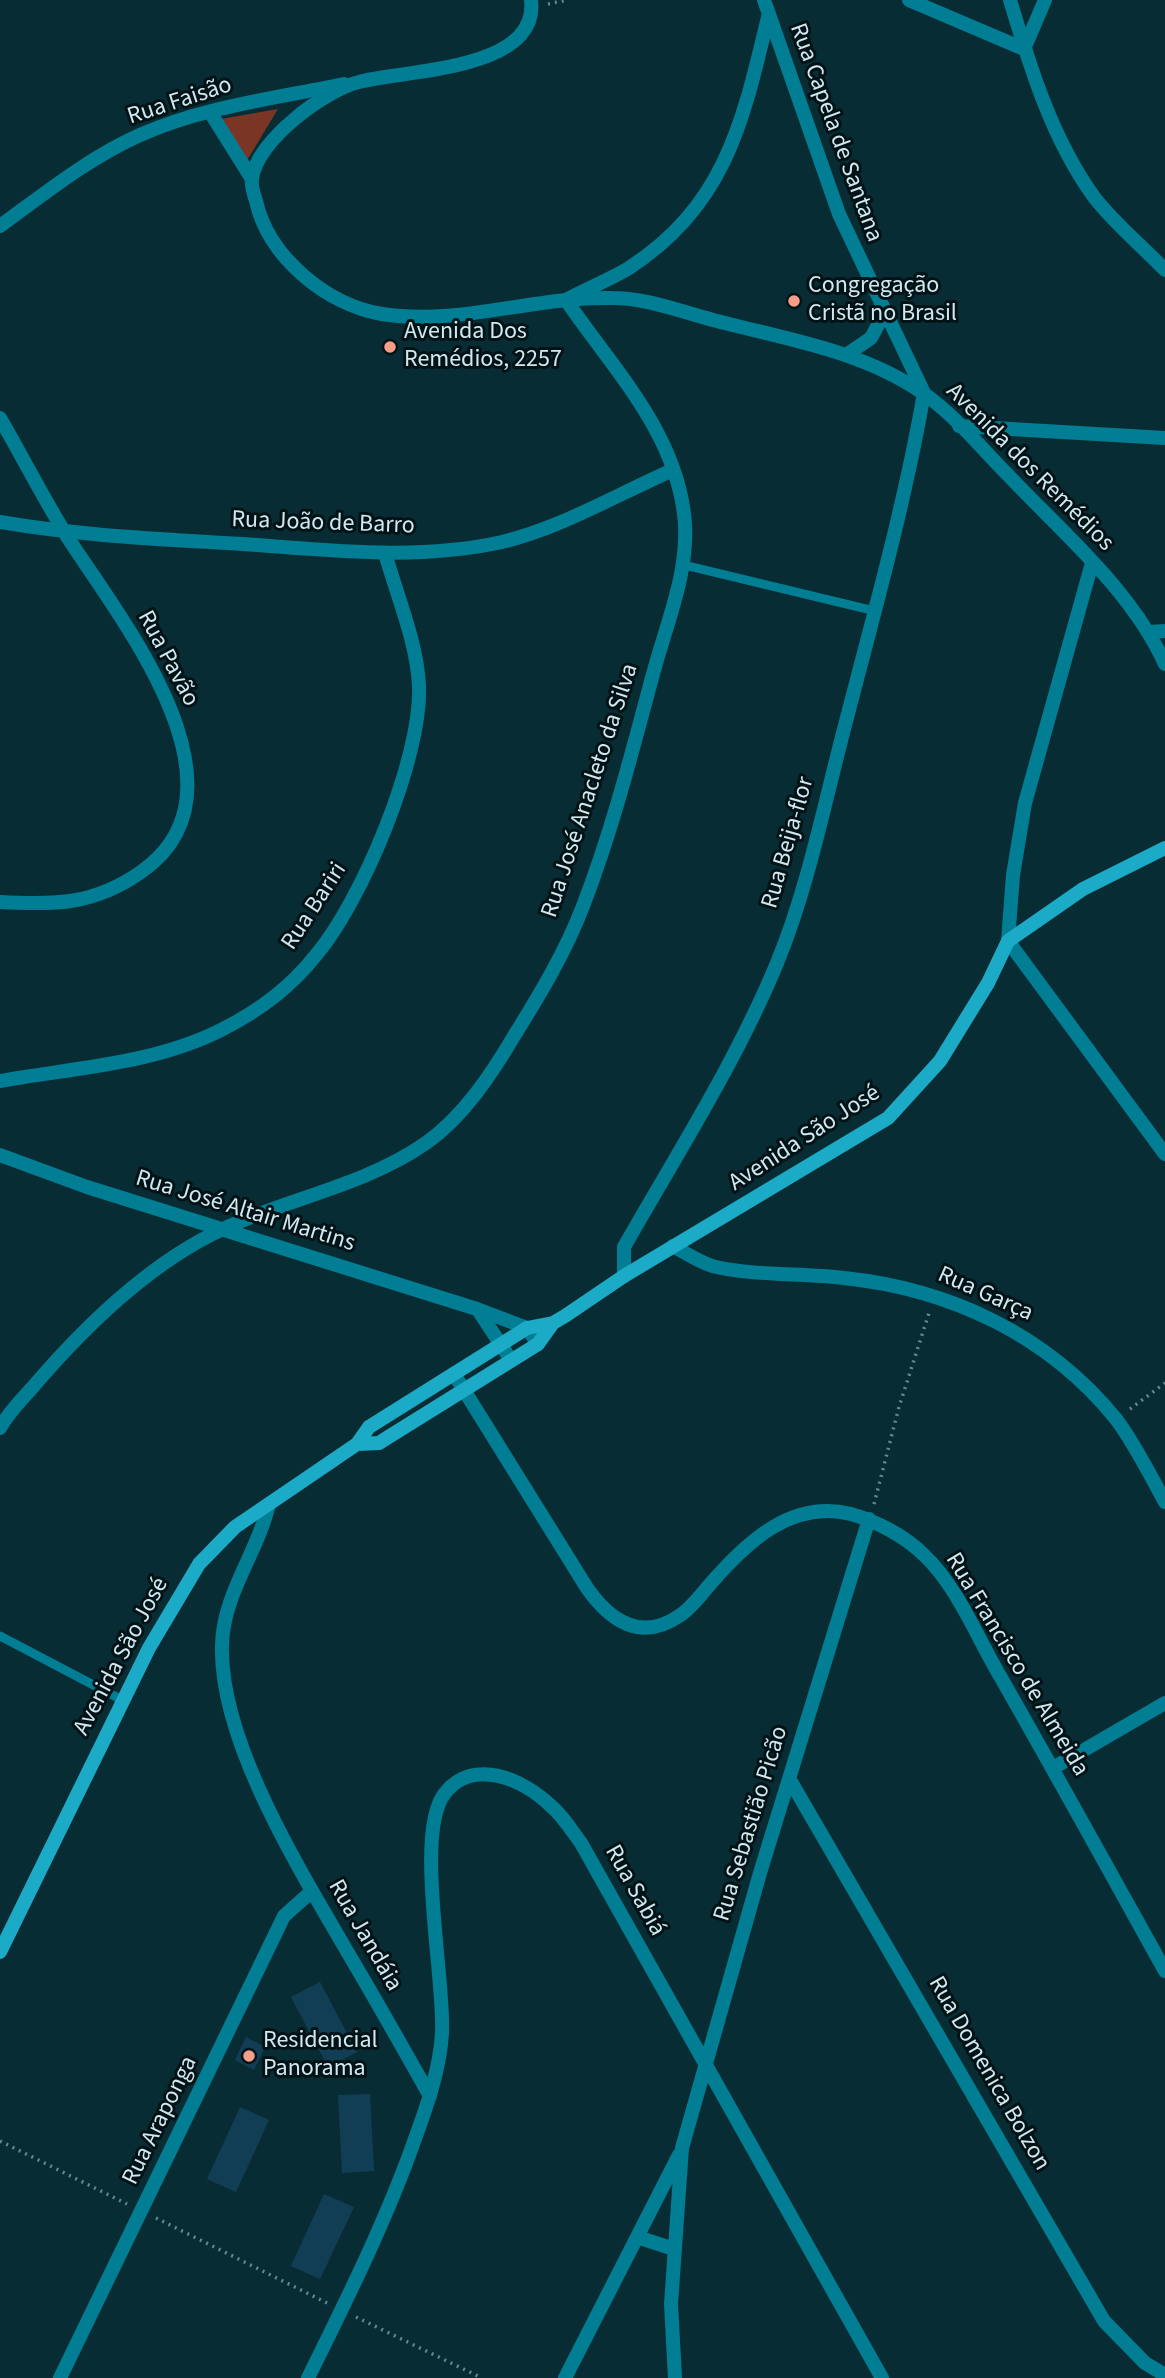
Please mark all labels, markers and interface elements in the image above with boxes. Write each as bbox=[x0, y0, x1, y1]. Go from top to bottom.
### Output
street label: Rua Capela de Santana bbox=[782, 20, 888, 246]
street label: Rua Faisão bbox=[124, 72, 236, 132]
place label: Congregação Cristã no Brasil bbox=[808, 273, 957, 329]
marker: Congregação Cristã no Brasil bbox=[786, 293, 802, 309]
place label: Avenida Dos Remédios, 2257 bbox=[404, 319, 562, 375]
marker: Avenida Dos Remédios, 2257 bbox=[382, 339, 398, 355]
street label: Avenida dos Remédios bbox=[939, 378, 1119, 558]
street label: Rua João de Barro bbox=[231, 506, 415, 542]
street label: Rua Pavão bbox=[130, 606, 204, 712]
street label: Rua José Anacleto da Silva bbox=[536, 660, 646, 922]
street label: Rua Beija-flor bbox=[756, 774, 822, 912]
street label: Rua Bariri bbox=[276, 858, 354, 956]
street label: Avenida São José bbox=[724, 1079, 886, 1199]
street label: Rua José Altair Martins bbox=[132, 1165, 358, 1259]
street label: Rua Garça bbox=[933, 1261, 1037, 1329]
street label: Rua Francisco de Almeida bbox=[938, 1548, 1094, 1782]
street label: Avenida São José bbox=[68, 1573, 176, 1741]
street label: Rua Sebastião Picão bbox=[709, 1723, 795, 1925]
street label: Rua Sabiá bbox=[597, 1840, 671, 1942]
street label: Rua Jandáia bbox=[321, 1875, 407, 1997]
street label: Rua Domenica Bolzon bbox=[921, 1972, 1055, 2176]
place label: Residencial Panorama bbox=[263, 2028, 378, 2084]
marker: Residencial Panorama bbox=[241, 2048, 257, 2064]
street label: Rua Araponga bbox=[117, 2052, 205, 2190]

